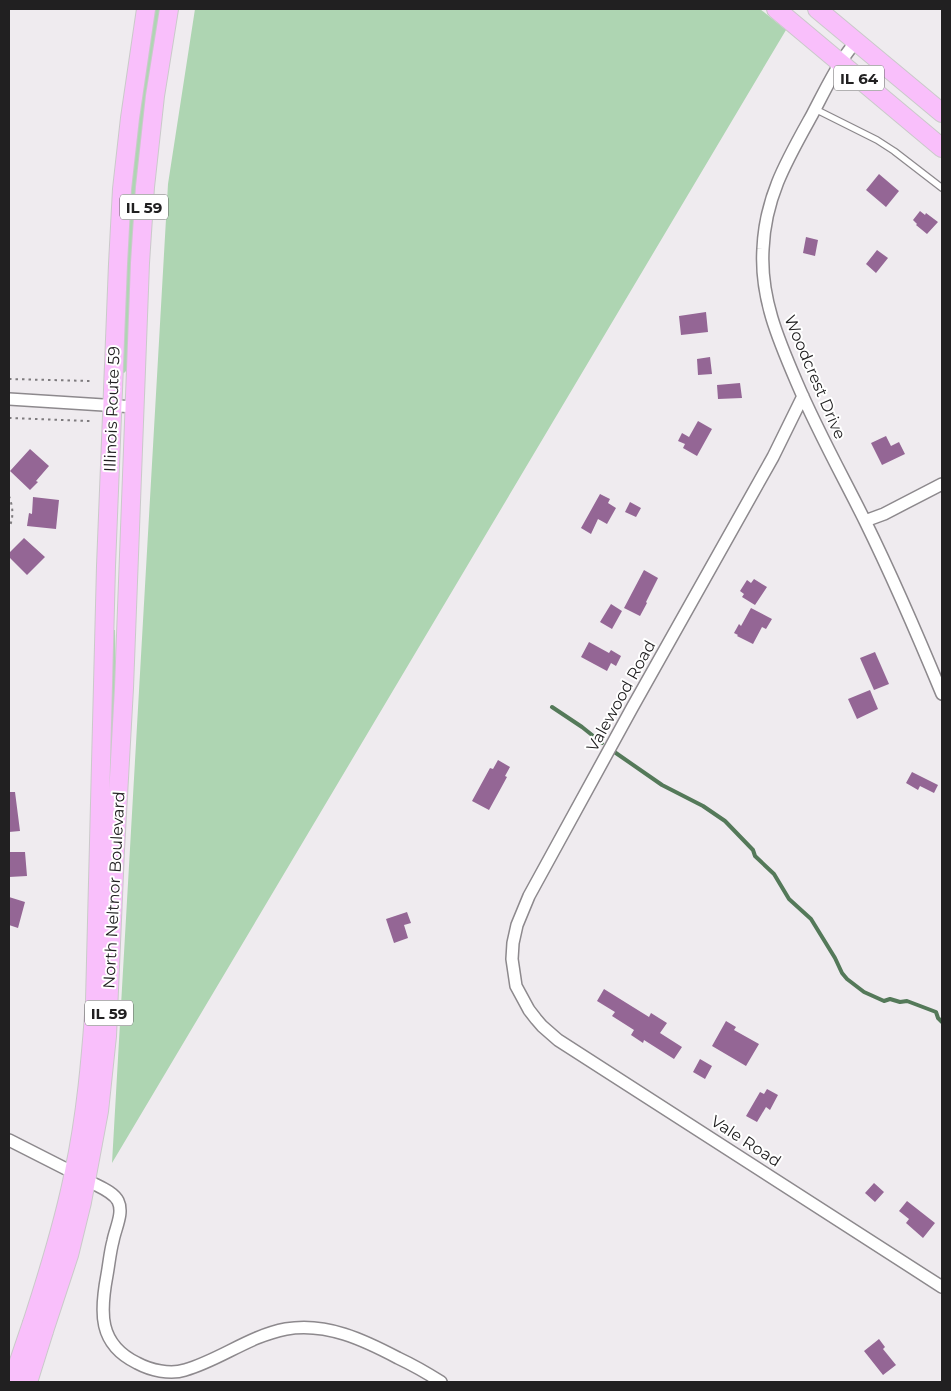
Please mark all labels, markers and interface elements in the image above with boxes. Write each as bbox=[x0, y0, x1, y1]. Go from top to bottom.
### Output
road number: IL 64 bbox=[834, 66, 884, 90]
road number: IL 59 bbox=[120, 194, 168, 220]
street label: Woodcrest Drive bbox=[780, 312, 850, 442]
street label: Illinois Route 59 bbox=[100, 346, 124, 472]
street label: Valewood Road bbox=[583, 637, 659, 755]
street label: North Neltnor Boulevard bbox=[99, 791, 129, 989]
road number: IL 59 bbox=[85, 1000, 133, 1026]
street label: Vale Road bbox=[707, 1111, 785, 1171]

